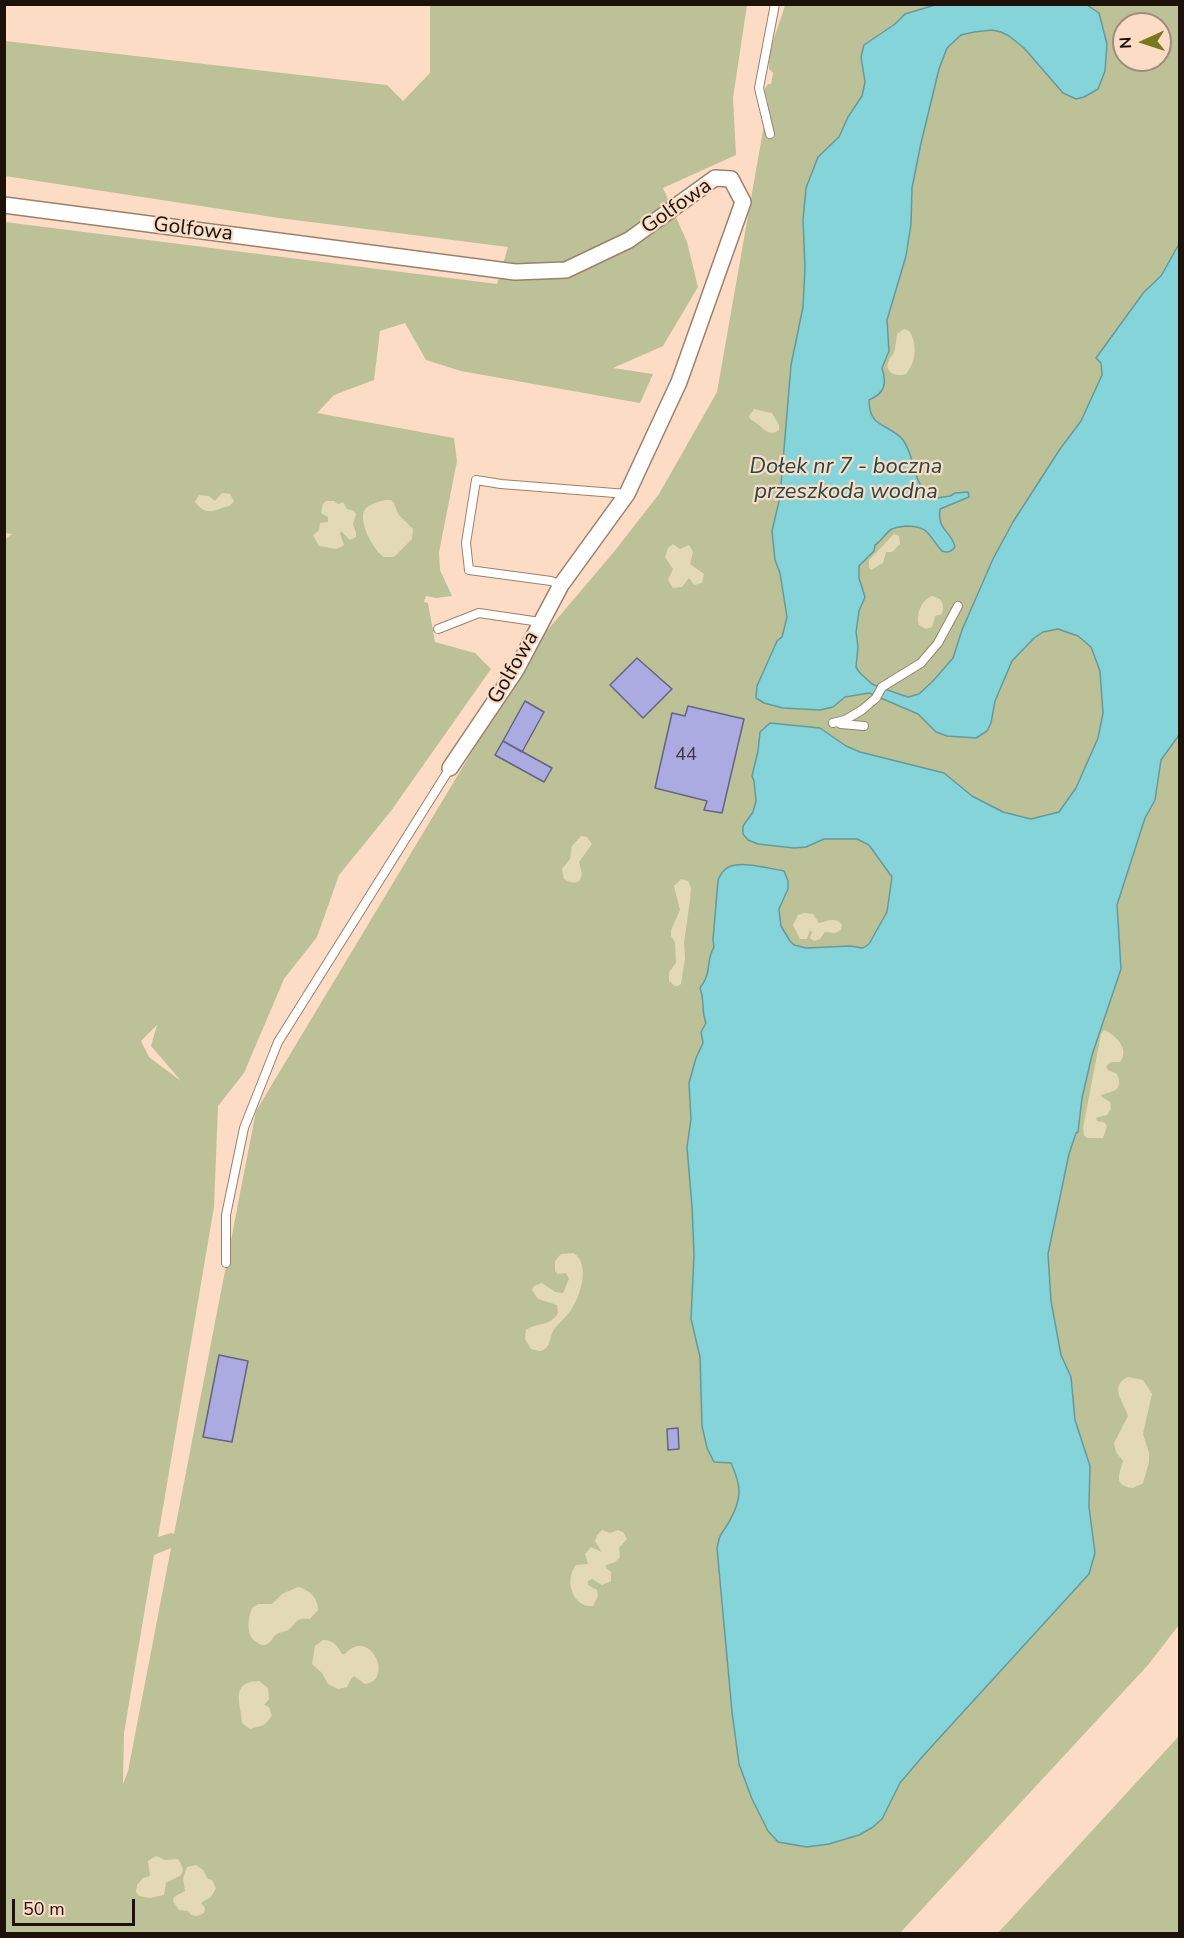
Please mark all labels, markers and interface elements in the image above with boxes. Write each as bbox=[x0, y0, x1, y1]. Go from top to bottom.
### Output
north arrow bbox=[1112, 12, 1172, 72]
text: N bbox=[1115, 36, 1137, 49]
street label: Golfowa bbox=[637, 174, 717, 240]
street label: Golfowa bbox=[152, 213, 234, 247]
water label: Dołek nr 7 - boczna przeszkoda wodna bbox=[750, 455, 942, 506]
street label: Golfowa bbox=[483, 627, 545, 709]
house number: 44 bbox=[675, 745, 697, 767]
scale bar bbox=[15, 1887, 138, 1925]
text: 50 m bbox=[23, 1897, 65, 1921]

